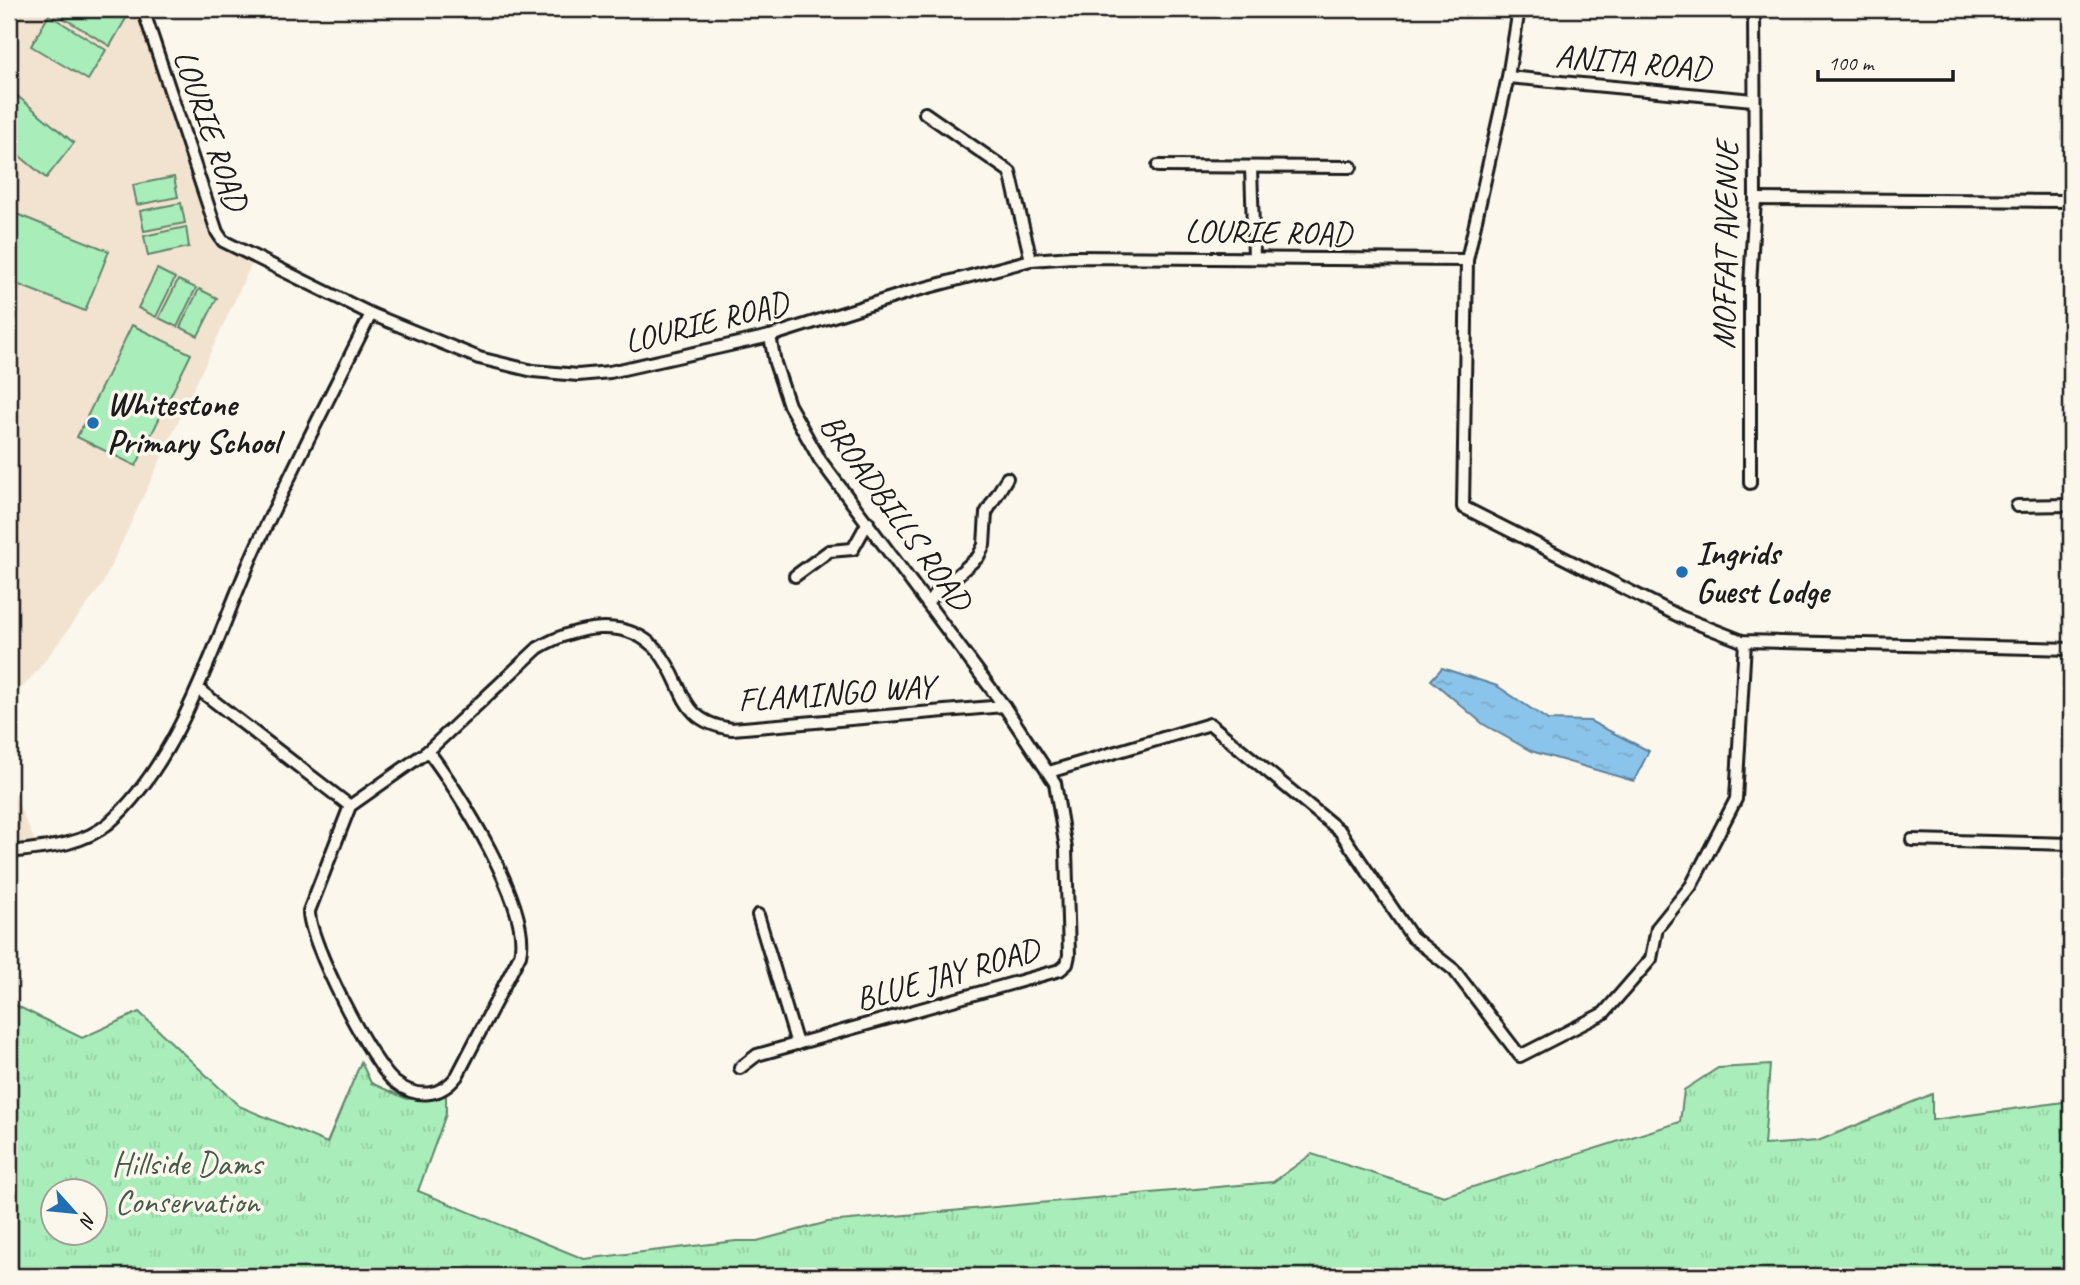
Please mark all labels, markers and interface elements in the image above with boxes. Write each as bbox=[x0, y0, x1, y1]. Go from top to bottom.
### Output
street label: ANITA ROAD bbox=[1554, 34, 1715, 90]
scale bar bbox=[1818, 38, 1952, 82]
street label: LOURIE ROAD bbox=[164, 44, 259, 218]
text: 100 m bbox=[1828, 50, 1875, 76]
street label: MOFFAT AVENUE bbox=[1702, 137, 1748, 349]
street label: LOURIE ROAD bbox=[1184, 210, 1355, 255]
street label: LOURIE ROAD bbox=[620, 281, 795, 363]
place label: Whitestone Primary School bbox=[107, 383, 285, 463]
street label: BROADBILLS ROAD bbox=[811, 405, 983, 621]
marker: Whitestone Primary School bbox=[85, 415, 101, 431]
place label: Ingrids Guest Lodge bbox=[1696, 532, 1831, 612]
marker: Ingrids Guest Lodge bbox=[1674, 564, 1690, 580]
street label: FLAMINGO WAY bbox=[737, 665, 942, 721]
street label: BLUE JAY ROAD bbox=[850, 927, 1046, 1020]
park label: Hillside Dams Conservation bbox=[112, 1143, 265, 1223]
north arrow bbox=[38, 1176, 108, 1246]
text: N bbox=[73, 1209, 102, 1233]

